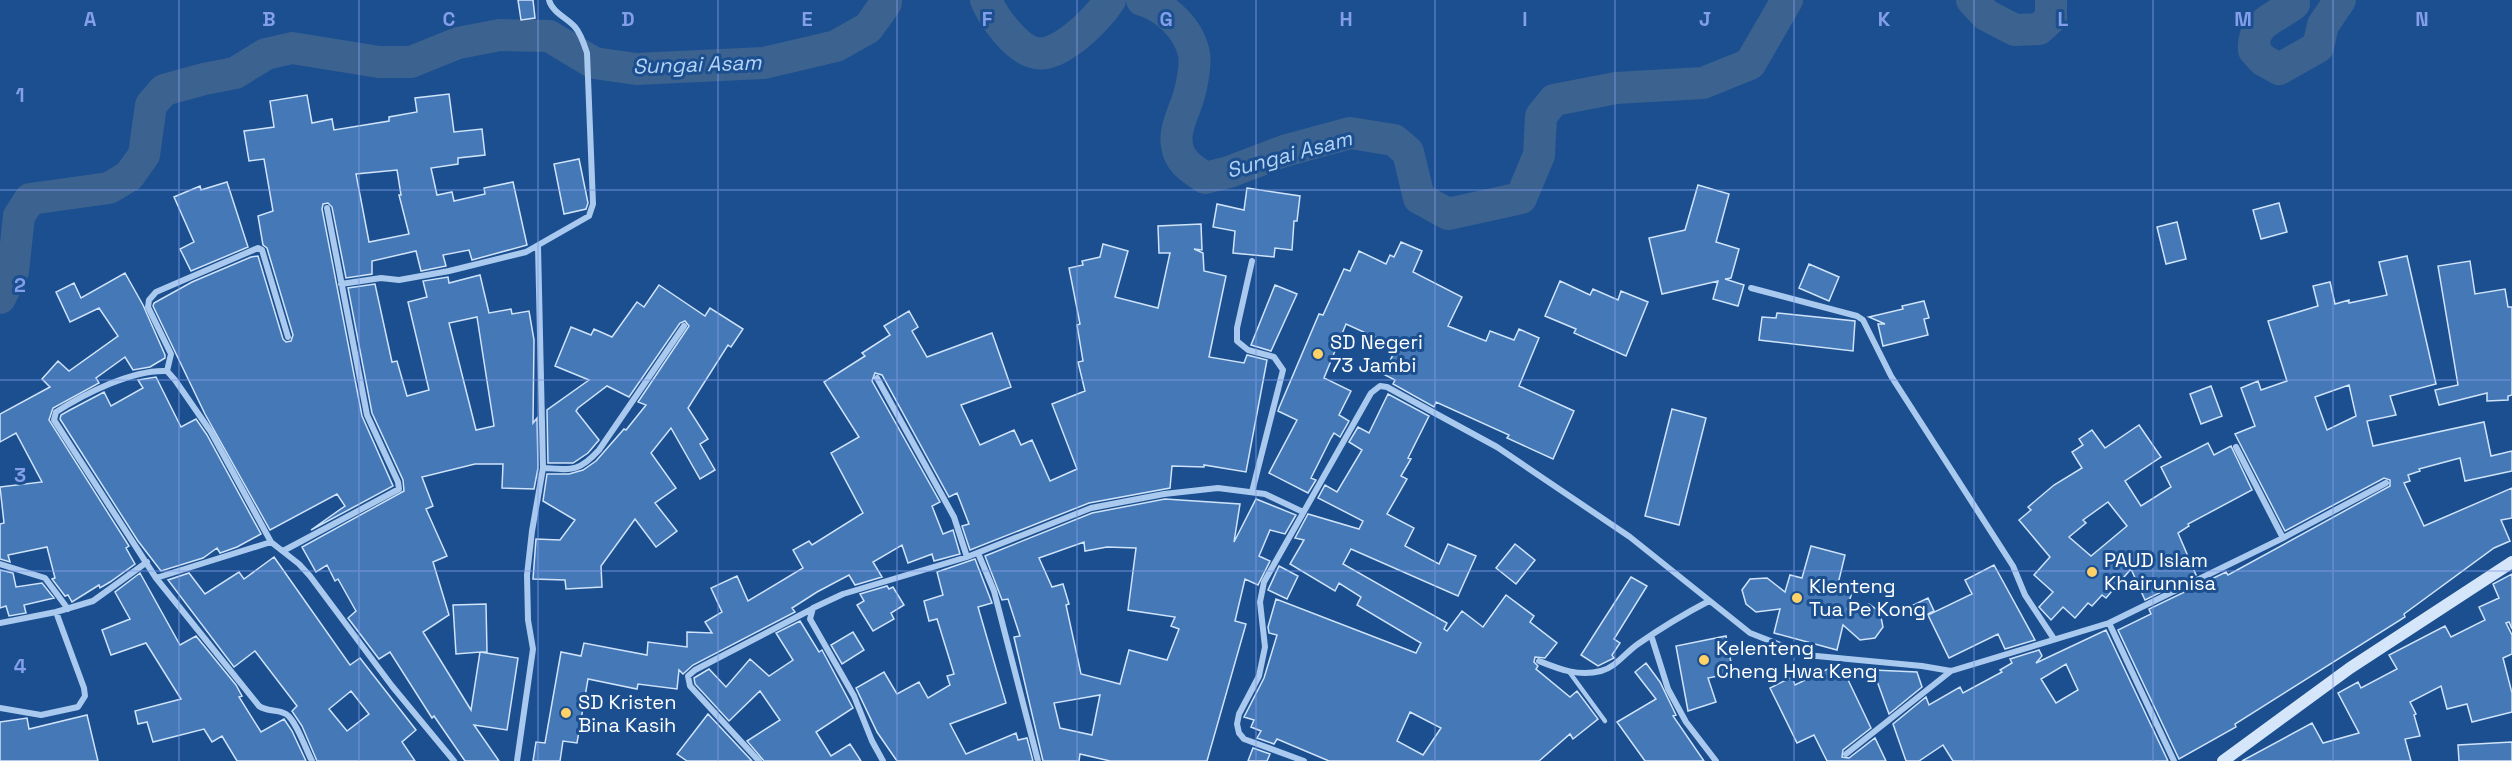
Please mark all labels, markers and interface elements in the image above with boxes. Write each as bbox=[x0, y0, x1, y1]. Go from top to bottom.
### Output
text: A bbox=[84, 6, 97, 32]
text: B bbox=[262, 6, 276, 32]
text: C bbox=[443, 6, 456, 32]
text: D bbox=[621, 6, 635, 32]
text: E bbox=[801, 6, 813, 32]
text: F bbox=[982, 6, 993, 32]
text: G bbox=[1159, 6, 1173, 32]
text: H bbox=[1339, 6, 1353, 32]
text: I bbox=[1522, 6, 1528, 32]
text: J bbox=[1699, 6, 1711, 32]
text: K bbox=[1878, 6, 1891, 32]
text: L bbox=[2058, 6, 2069, 32]
text: M bbox=[2234, 6, 2252, 32]
text: N bbox=[2415, 6, 2429, 32]
water label: Sungai Asam bbox=[632, 48, 763, 80]
text: 1 bbox=[15, 82, 25, 108]
water label: Sungai Asam bbox=[1223, 124, 1356, 184]
text: 2 bbox=[14, 272, 26, 298]
place label: SD Negeri 73 Jambi bbox=[1330, 329, 1423, 378]
marker: SD Negeri 73 Jambi bbox=[1311, 347, 1325, 361]
text: 3 bbox=[14, 462, 26, 488]
place label: PAUD Islam Khairunnisa bbox=[2104, 547, 2216, 596]
marker: PAUD Islam Khairunnisa bbox=[2085, 565, 2099, 579]
place label: Klenteng Tua Pe Kong bbox=[1809, 573, 1926, 622]
marker: Klenteng Tua Pe Kong bbox=[1790, 591, 1804, 605]
place label: Kelenteng Cheng Hwa Keng bbox=[1716, 635, 1878, 684]
text: 4 bbox=[14, 653, 27, 679]
marker: Kelenteng Cheng Hwa Keng bbox=[1697, 653, 1711, 667]
place label: SD Kristen Bina Kasih bbox=[578, 689, 676, 738]
marker: SD Kristen Bina Kasih bbox=[559, 706, 573, 720]

